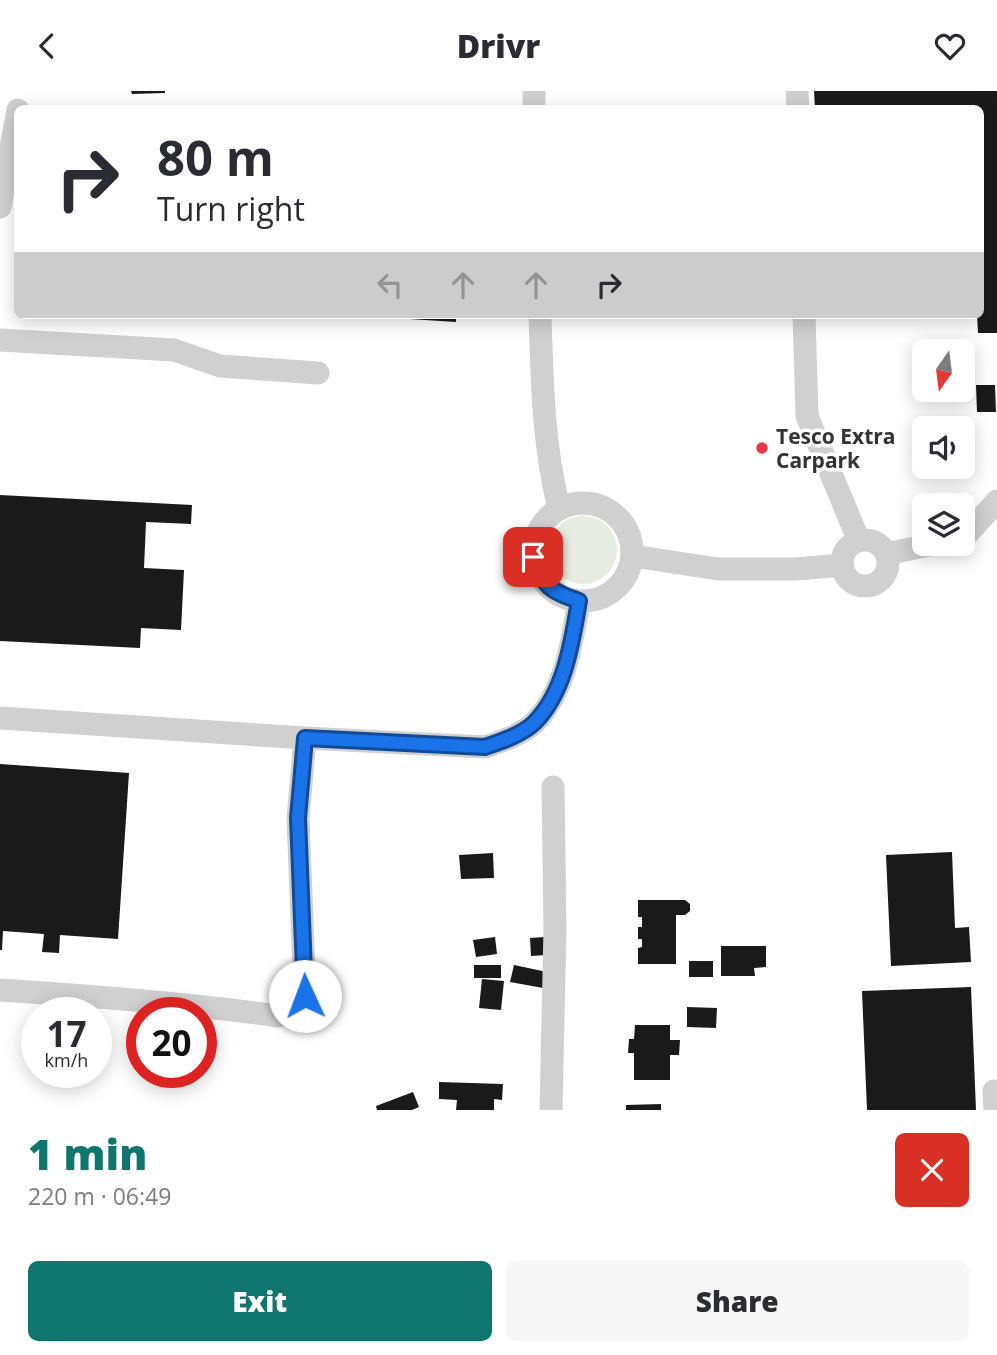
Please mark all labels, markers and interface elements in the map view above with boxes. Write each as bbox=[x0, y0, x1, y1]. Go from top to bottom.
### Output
text: Drivr bbox=[457, 24, 540, 67]
icon: back bbox=[28, 27, 66, 65]
icon: heart bbox=[931, 27, 969, 65]
text: 80 m bbox=[157, 124, 274, 190]
icon: right bbox=[42, 133, 133, 224]
text: Turn right bbox=[157, 187, 305, 230]
icon: left bbox=[371, 266, 409, 304]
icon: ahead bbox=[444, 266, 482, 304]
icon: ahead bbox=[517, 266, 555, 304]
icon: right bbox=[590, 266, 628, 304]
north arrow bbox=[912, 339, 975, 403]
map controls bbox=[912, 339, 975, 556]
button: sound bbox=[912, 416, 975, 479]
place label: Tesco Extra Carpark bbox=[776, 422, 896, 474]
marker: Tesco Extra Carpark bbox=[754, 440, 770, 456]
button: layers bbox=[912, 493, 975, 556]
pin bbox=[503, 527, 563, 587]
icon: arrive bbox=[514, 538, 552, 576]
position arrow bbox=[268, 959, 342, 1033]
speed limit sign: 20 bbox=[126, 997, 217, 1088]
text: 17 bbox=[46, 1010, 87, 1057]
text: km/h bbox=[45, 1048, 88, 1072]
text: 1 min bbox=[28, 1125, 147, 1182]
button: close bbox=[895, 1133, 969, 1207]
text: 220 m · 06:49 bbox=[28, 1180, 171, 1212]
button: Exit bbox=[28, 1261, 492, 1341]
button: Share bbox=[506, 1261, 969, 1341]

